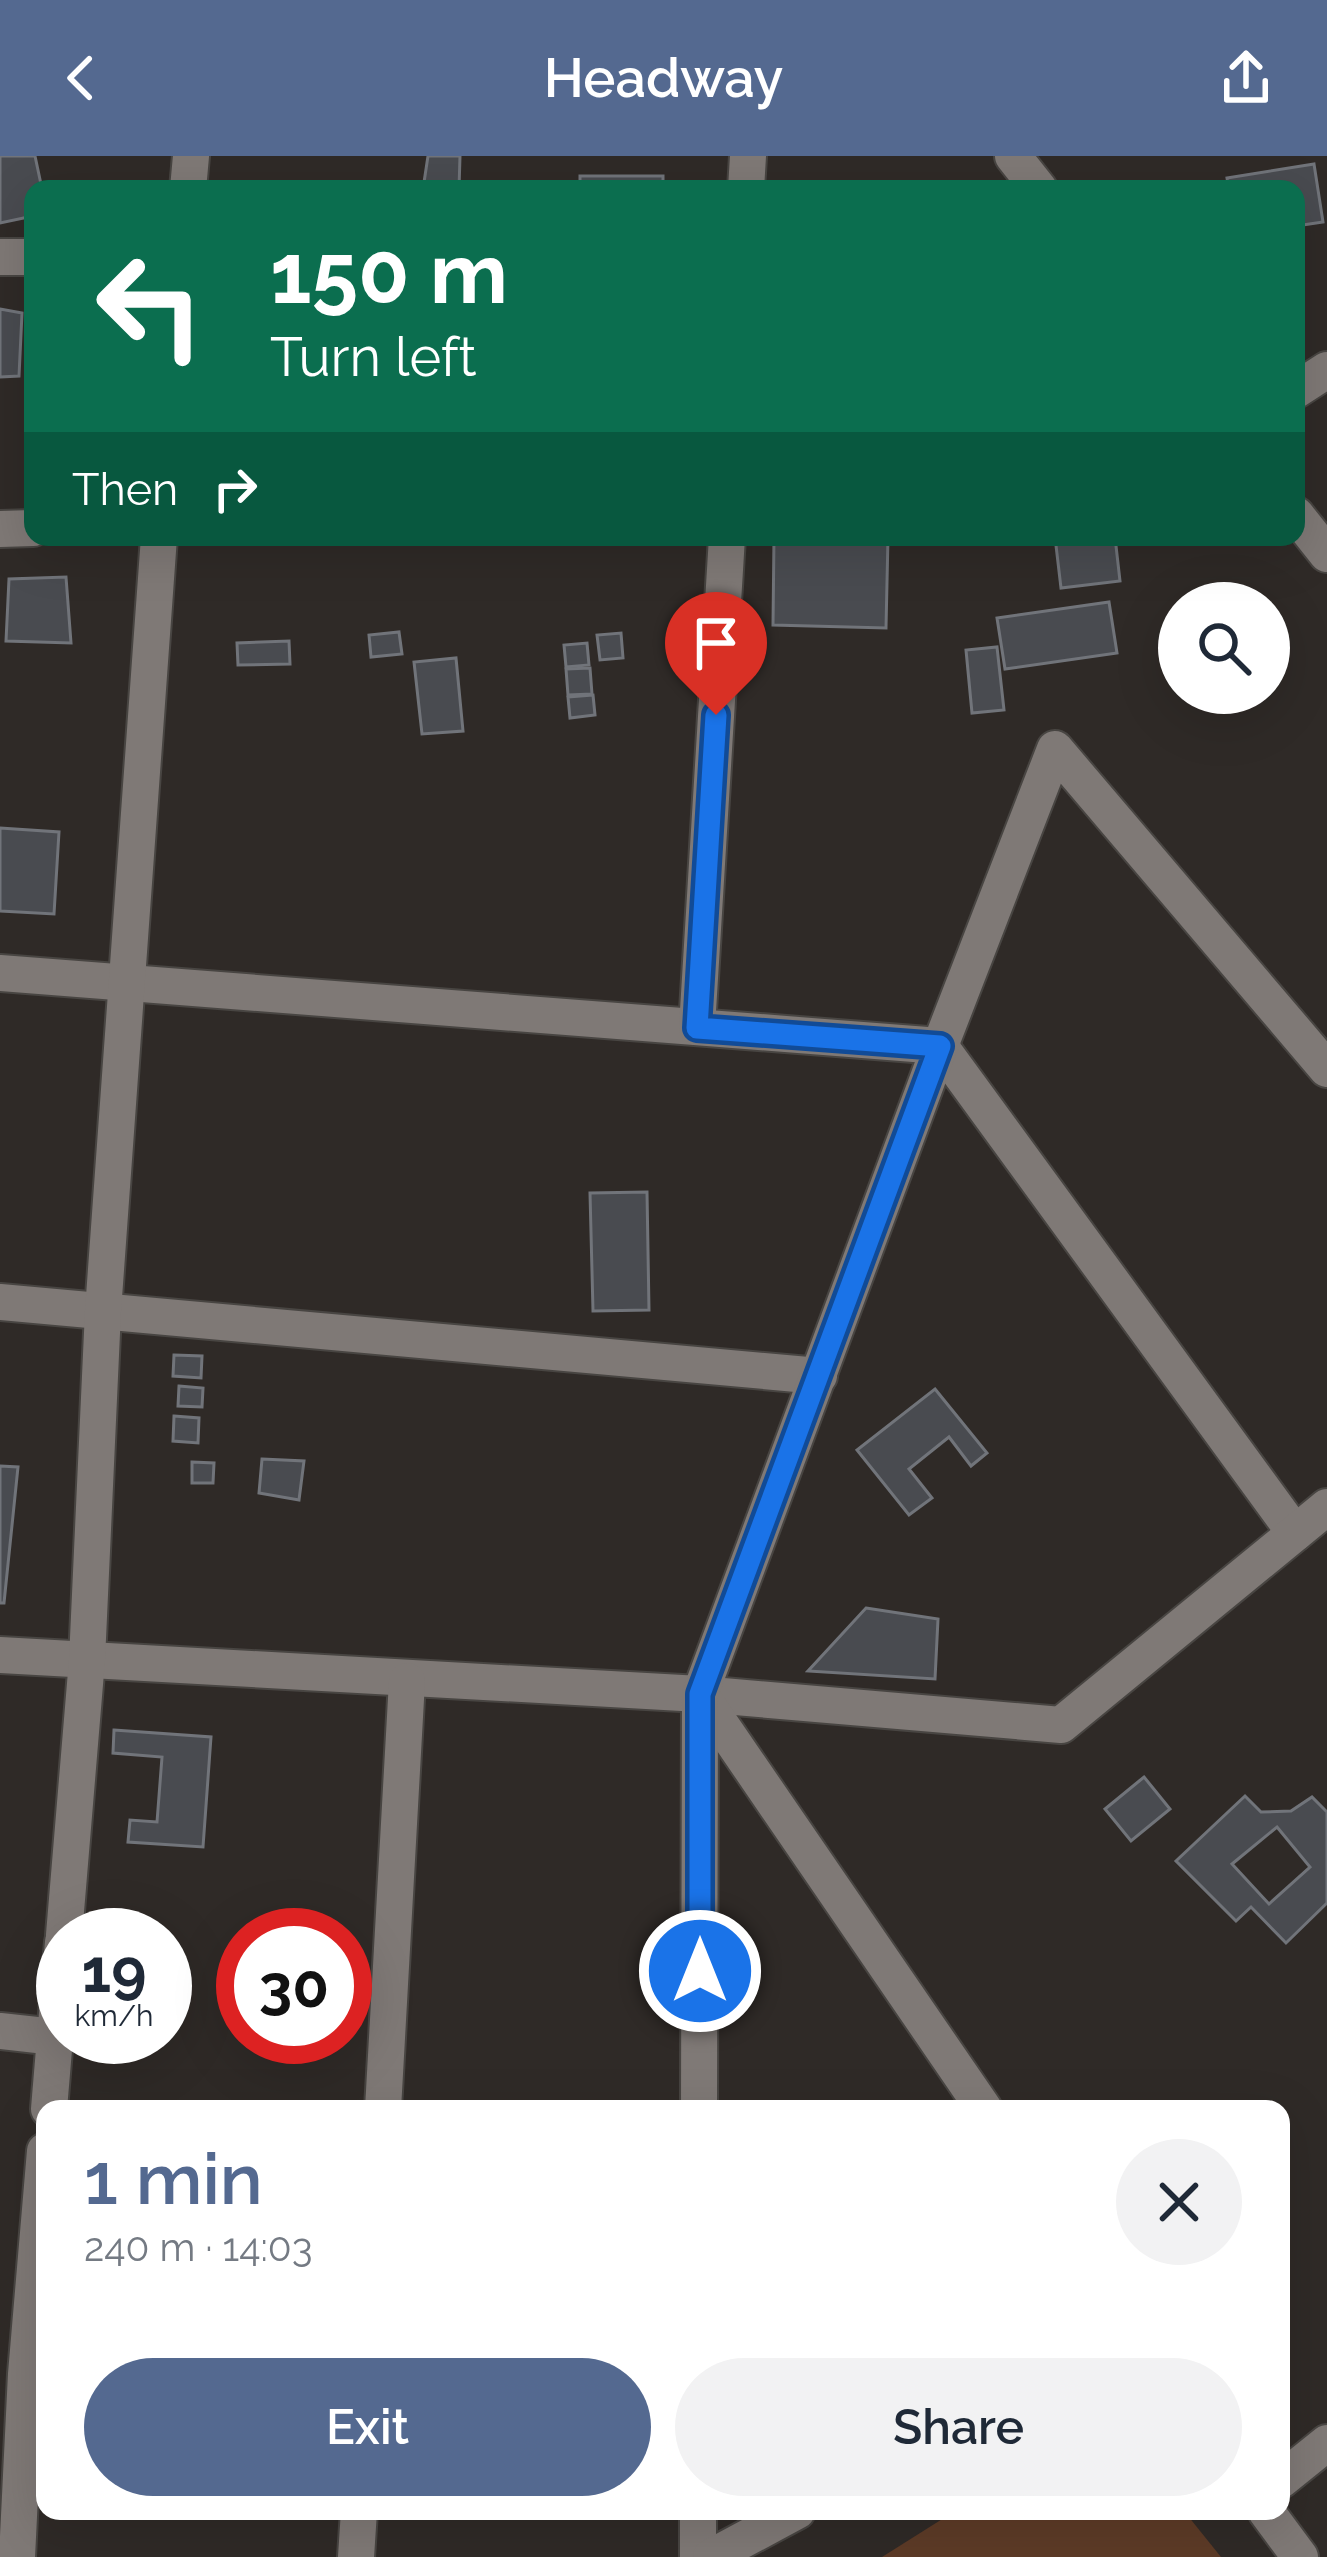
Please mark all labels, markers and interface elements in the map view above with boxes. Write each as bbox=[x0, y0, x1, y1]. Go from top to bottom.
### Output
icon: back bbox=[48, 45, 114, 111]
icon: share bbox=[1213, 45, 1279, 111]
text: Headway bbox=[544, 46, 783, 110]
text: 150 m bbox=[270, 224, 508, 323]
icon: left bbox=[72, 228, 228, 384]
text: Turn left bbox=[270, 325, 477, 389]
icon: right bbox=[202, 456, 268, 522]
text: Then bbox=[72, 463, 178, 516]
map controls bbox=[1158, 582, 1290, 714]
button: search bbox=[1158, 582, 1290, 714]
pin bbox=[665, 592, 767, 715]
icon: arrive bbox=[683, 610, 749, 676]
speed limit sign: 30 bbox=[216, 1908, 372, 2064]
position arrow bbox=[637, 1908, 763, 2034]
text: 19 bbox=[82, 1936, 146, 2006]
text: km/h bbox=[74, 1998, 154, 2033]
text: 1 min bbox=[84, 2136, 263, 2221]
button: close bbox=[1116, 2139, 1242, 2265]
text: 240 m · 14:03 bbox=[84, 2224, 313, 2270]
button: Exit bbox=[84, 2358, 651, 2496]
button: Share bbox=[675, 2358, 1242, 2496]

